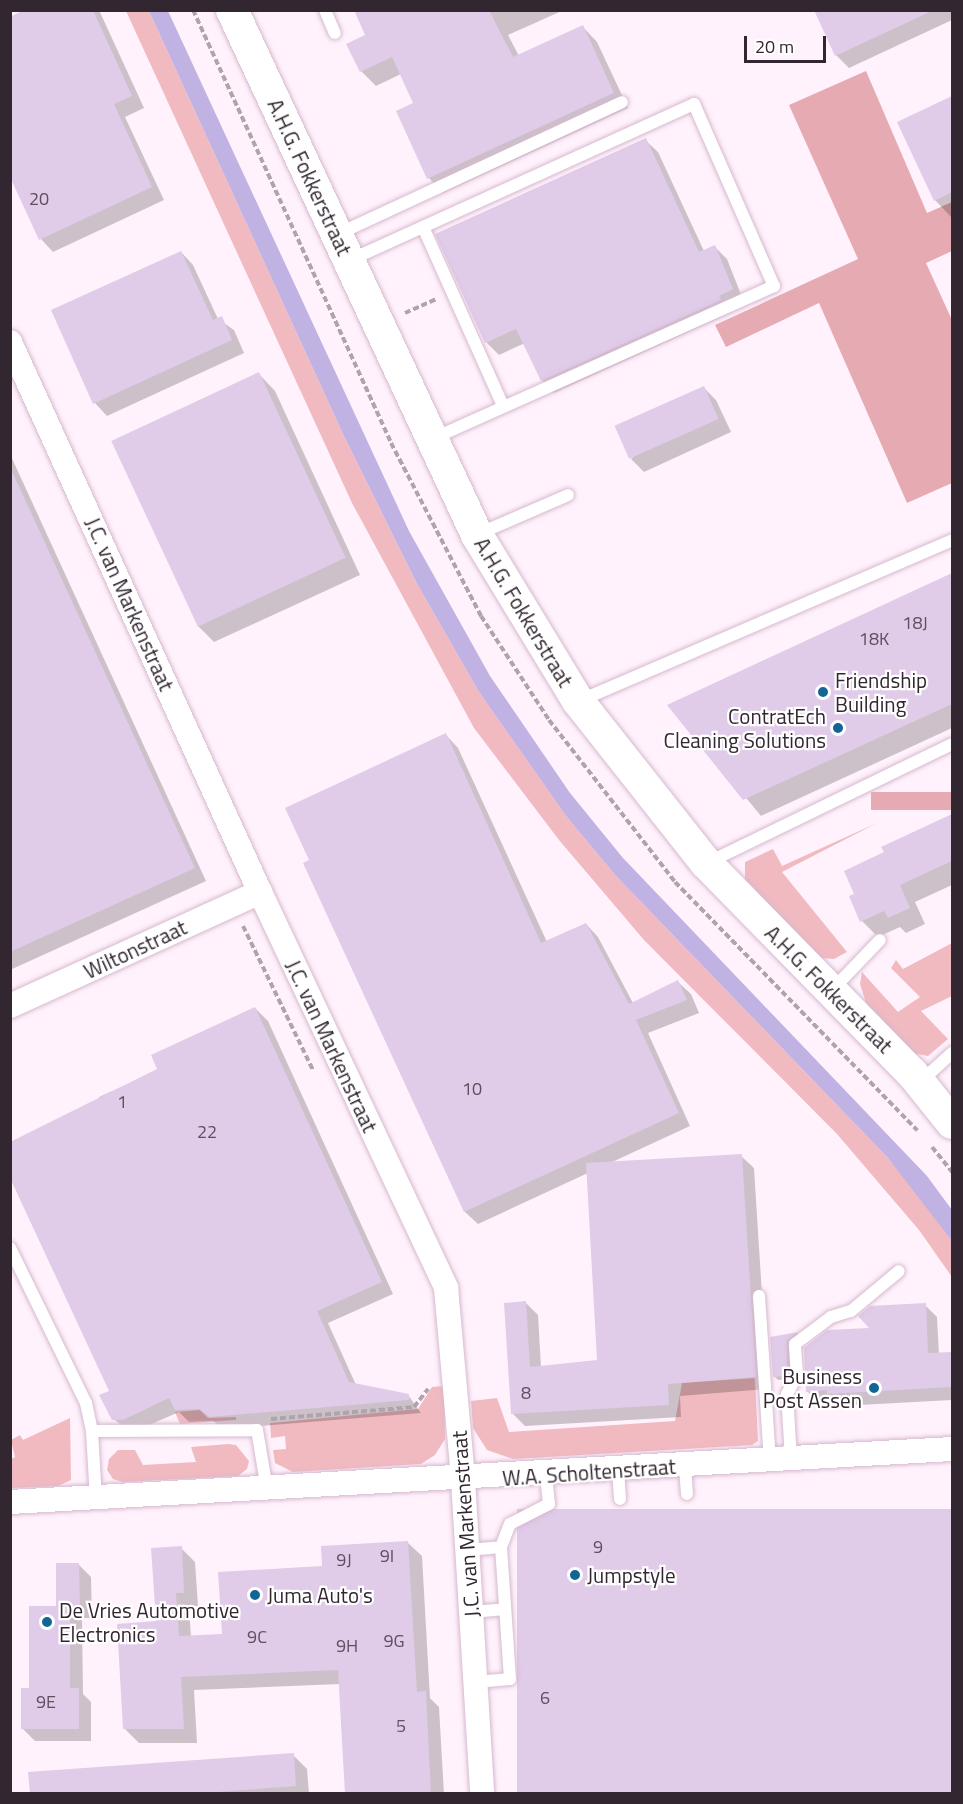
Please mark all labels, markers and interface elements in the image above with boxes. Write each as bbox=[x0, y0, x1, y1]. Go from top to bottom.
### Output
scale bar bbox=[747, 24, 830, 62]
text: 20 m bbox=[755, 33, 794, 60]
street label: A.H.G. Fokkerstraat bbox=[263, 95, 357, 259]
house number: 20 bbox=[29, 188, 49, 210]
street label: J.C. van Markenstraat bbox=[80, 513, 180, 695]
street label: A.H.G. Fokkerstraat bbox=[469, 533, 579, 691]
house number: 18J bbox=[902, 612, 928, 634]
house number: 18K bbox=[859, 628, 889, 650]
place label: Friendship Building bbox=[835, 667, 927, 717]
marker: Friendship Building bbox=[816, 685, 830, 699]
place label: ContratEch Cleaning Solutions bbox=[663, 703, 826, 753]
marker: ContratEch Cleaning Solutions bbox=[831, 721, 845, 735]
street label: Wiltonstraat bbox=[80, 914, 190, 984]
street label: A.H.G. Fokkerstraat bbox=[760, 920, 898, 1058]
street label: J.C. van Markenstraat bbox=[281, 956, 383, 1136]
house number: 10 bbox=[462, 1078, 482, 1100]
house number: 1 bbox=[117, 1091, 127, 1113]
house number: 22 bbox=[197, 1121, 217, 1143]
place label: Business Post Assen bbox=[763, 1363, 862, 1413]
marker: Business Post Assen bbox=[867, 1381, 881, 1395]
house number: 8 bbox=[521, 1382, 531, 1404]
street label: J.C. van Markenstraat bbox=[446, 1430, 484, 1618]
street label: W.A. Scholtenstraat bbox=[501, 1453, 677, 1491]
house number: 9 bbox=[593, 1536, 603, 1558]
house number: 9I bbox=[380, 1545, 394, 1567]
house number: 9J bbox=[336, 1549, 352, 1571]
place label: Jumpstyle bbox=[587, 1562, 676, 1588]
marker: Jumpstyle bbox=[568, 1568, 582, 1582]
place label: Juma Auto's bbox=[267, 1582, 373, 1608]
marker: Juma Auto's bbox=[248, 1588, 262, 1602]
place label: De Vries Automotive Electronics bbox=[59, 1597, 239, 1647]
marker: De Vries Automotive Electronics bbox=[40, 1615, 54, 1629]
house number: 9C bbox=[247, 1626, 267, 1648]
house number: 9G bbox=[383, 1630, 405, 1652]
house number: 9H bbox=[336, 1635, 358, 1657]
house number: 6 bbox=[540, 1687, 550, 1709]
house number: 9E bbox=[36, 1691, 56, 1713]
house number: 5 bbox=[396, 1715, 406, 1737]

